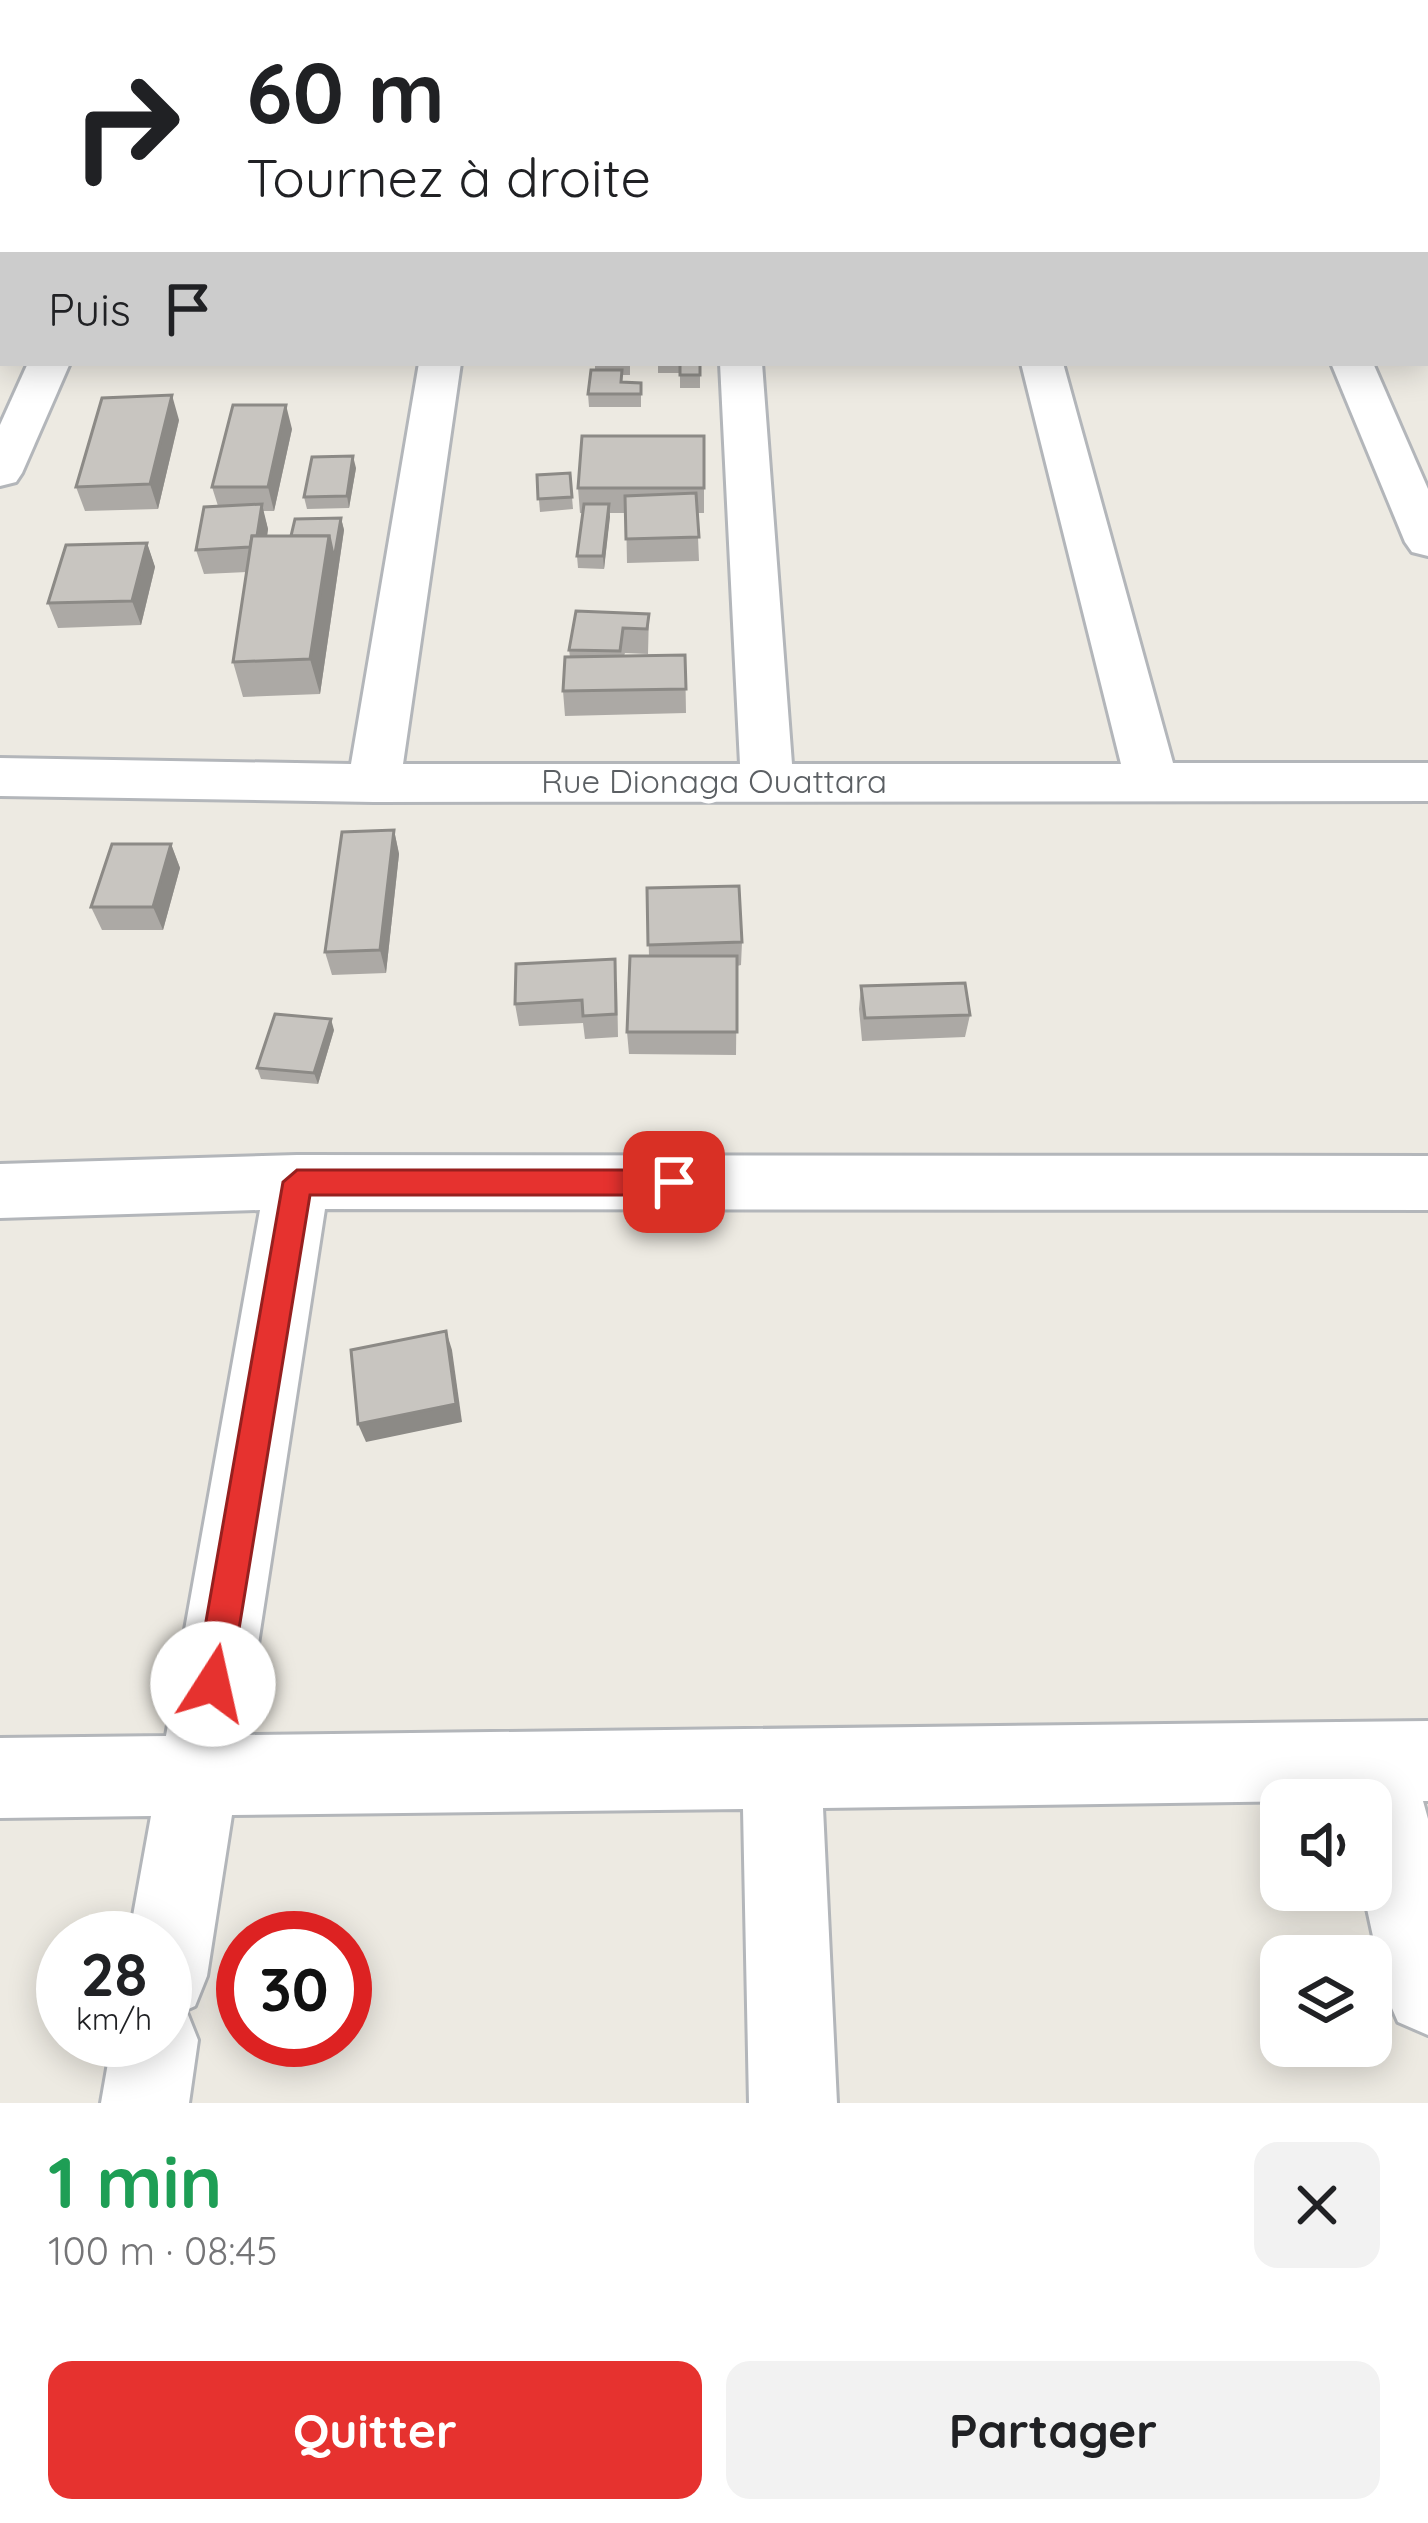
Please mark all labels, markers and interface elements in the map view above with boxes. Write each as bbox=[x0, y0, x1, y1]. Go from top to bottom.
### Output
text: 60 m bbox=[246, 39, 445, 144]
icon: right bbox=[48, 48, 204, 204]
text: Tournez à droite bbox=[246, 143, 651, 211]
icon: arrive bbox=[155, 276, 221, 342]
text: Puis bbox=[48, 281, 131, 337]
street label: Rue Dionaga Ouattara bbox=[541, 760, 887, 801]
pin bbox=[623, 1131, 725, 1233]
icon: arrive bbox=[641, 1149, 707, 1215]
position arrow bbox=[150, 1621, 276, 1747]
map controls bbox=[1260, 1779, 1392, 2067]
button: sound bbox=[1260, 1779, 1392, 1911]
speed limit sign: 30 bbox=[216, 1911, 372, 2067]
button: layers bbox=[1260, 1935, 1392, 2067]
text: 28 bbox=[80, 1936, 148, 2011]
text: km/h bbox=[76, 2000, 152, 2038]
text: 1 min bbox=[48, 2136, 222, 2226]
button: close bbox=[1254, 2142, 1380, 2268]
text: 100 m · 08:45 bbox=[48, 2226, 278, 2275]
button: Quitter bbox=[48, 2361, 702, 2499]
button: Partager bbox=[726, 2361, 1380, 2499]

